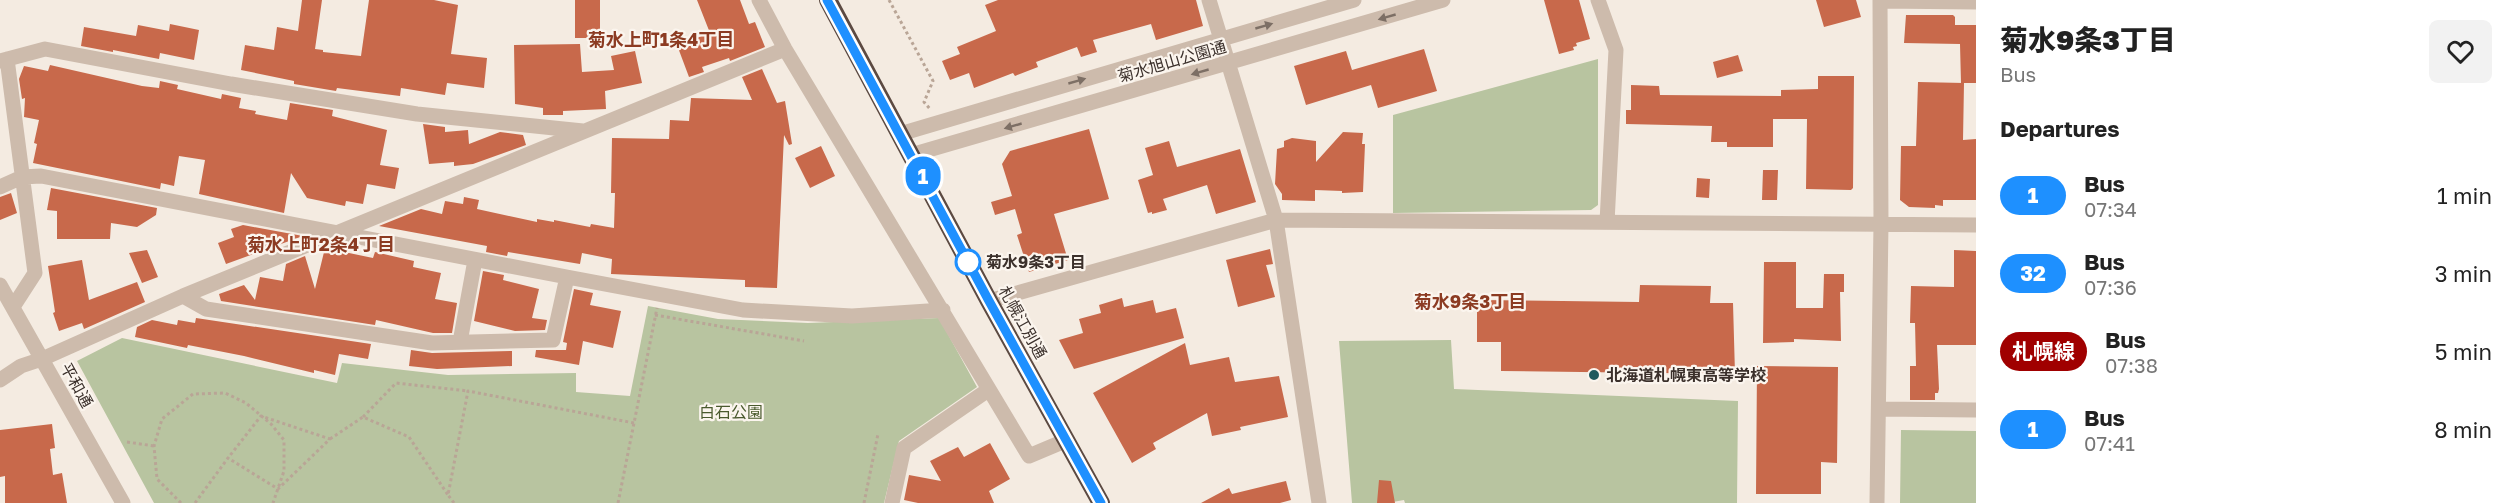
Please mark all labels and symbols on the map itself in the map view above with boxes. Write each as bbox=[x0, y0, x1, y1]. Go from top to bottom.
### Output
one-way arrow bbox=[1378, 13, 1396, 22]
one-way arrow bbox=[1256, 21, 1274, 30]
district label: 菊水上町1条4丁目 bbox=[588, 28, 734, 50]
street label: 菊水旭山公園通 bbox=[1115, 36, 1229, 86]
one-way arrow bbox=[1191, 68, 1209, 77]
one-way arrow bbox=[1068, 76, 1086, 85]
one-way arrow bbox=[1003, 122, 1021, 131]
line badge: 1 bbox=[904, 156, 942, 195]
district label: 菊水上町2条4丁目 bbox=[247, 233, 395, 255]
marker: 菊水9条3丁目 bbox=[955, 249, 981, 275]
place label: 菊水9条3丁目 bbox=[986, 252, 1086, 272]
street label: 札幌江別通 bbox=[995, 282, 1051, 362]
district label: 菊水9条3丁目 bbox=[1414, 290, 1526, 312]
street label: 平和通 bbox=[57, 359, 97, 411]
place label: 北海道札幌東高等学校 bbox=[1606, 365, 1766, 385]
marker: 北海道札幌東高等学校 bbox=[1587, 368, 1601, 382]
park label: 白石公園 bbox=[699, 402, 763, 422]

